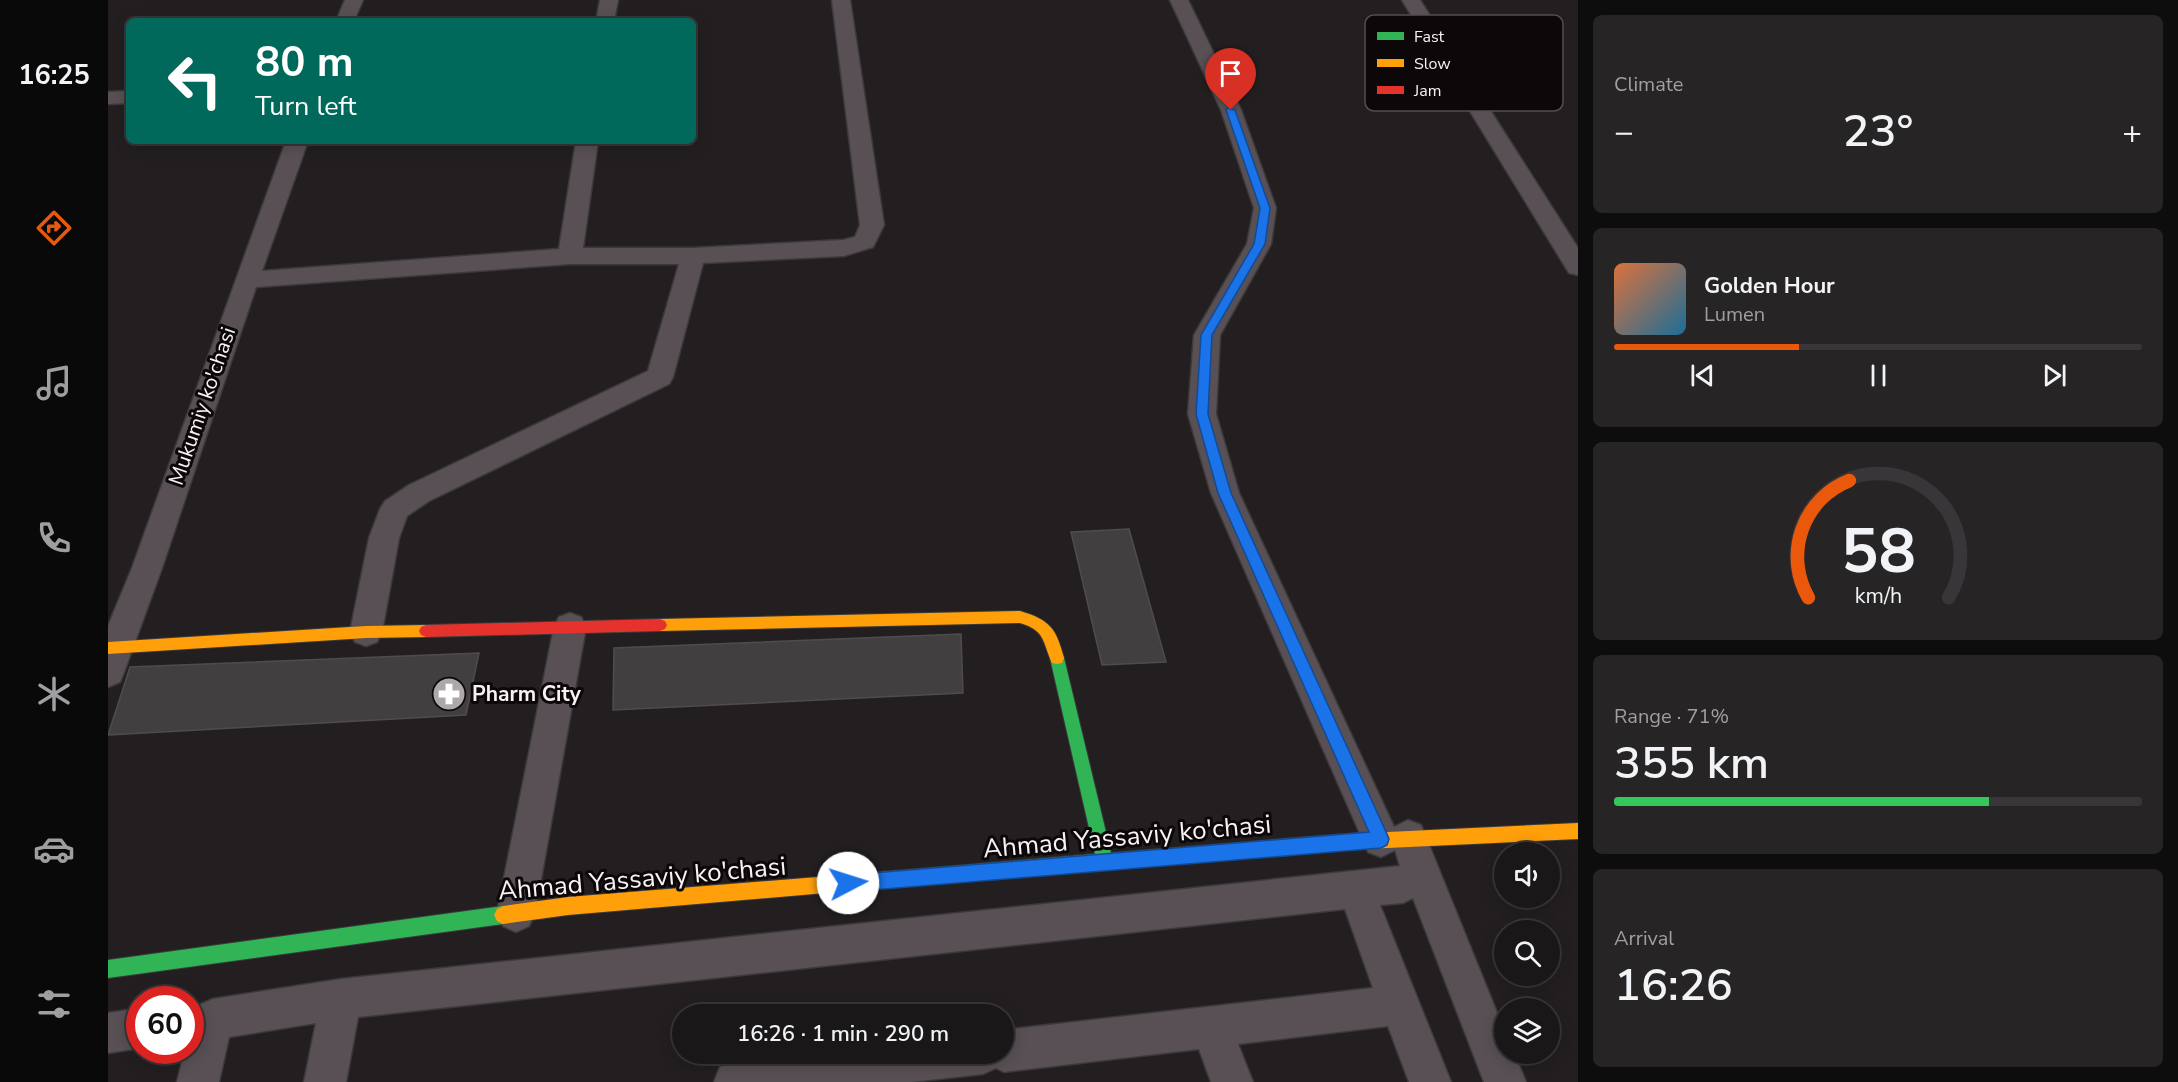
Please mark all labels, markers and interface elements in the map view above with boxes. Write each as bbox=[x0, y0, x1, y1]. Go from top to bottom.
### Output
legend bbox=[1365, 15, 1563, 111]
text: Fast bbox=[1414, 26, 1445, 48]
text: 80 m bbox=[255, 34, 354, 91]
icon: left bbox=[156, 42, 234, 120]
pin bbox=[1205, 48, 1256, 110]
text: Slow bbox=[1414, 53, 1451, 75]
text: 16:25 bbox=[18, 57, 90, 94]
icon: arrive bbox=[1214, 57, 1247, 90]
text: Climate bbox=[1614, 71, 1683, 98]
text: Jam bbox=[1413, 80, 1441, 102]
text: Turn left bbox=[255, 88, 356, 125]
text: 23° bbox=[1843, 101, 1913, 162]
text: − bbox=[1614, 110, 1634, 155]
text: + bbox=[2122, 110, 2142, 155]
icon: directions bbox=[33, 207, 75, 249]
text: Golden Hour bbox=[1704, 271, 1835, 301]
text: Lumen bbox=[1704, 301, 1765, 328]
street label: Mukumiy ko'chasi bbox=[162, 323, 242, 489]
icon: previous bbox=[1686, 359, 1719, 392]
icon: pause bbox=[1862, 359, 1895, 392]
icon: next bbox=[2038, 359, 2071, 392]
icon: music bbox=[33, 362, 75, 404]
text: 58 bbox=[1841, 509, 1915, 594]
icon: phone bbox=[33, 517, 75, 559]
text: km/h bbox=[1854, 581, 1902, 611]
icon: climate bbox=[33, 673, 75, 715]
pharmacy icon: Pharm City bbox=[431, 676, 467, 712]
place label: Pharm City bbox=[472, 680, 582, 708]
text: Range · 71% bbox=[1614, 703, 1729, 730]
text: 355 km bbox=[1614, 733, 1769, 794]
street label: Ahmad Yassaviy ko'chasi bbox=[982, 806, 1273, 867]
icon: car bbox=[33, 828, 75, 870]
map controls bbox=[1494, 842, 1560, 1064]
button: sound bbox=[1494, 842, 1560, 908]
street label: Ahmad Yassaviy ko'chasi bbox=[497, 848, 788, 909]
position arrow bbox=[816, 851, 880, 915]
button: search bbox=[1494, 920, 1560, 986]
text: Arrival bbox=[1614, 925, 1674, 952]
text: 16:26 bbox=[1614, 955, 1733, 1016]
icon: filters bbox=[33, 983, 75, 1025]
speed limit sign: 60 bbox=[126, 986, 204, 1064]
button: layers bbox=[1494, 998, 1560, 1064]
text: 16:26 · 1 min · 290 m bbox=[737, 1019, 949, 1049]

